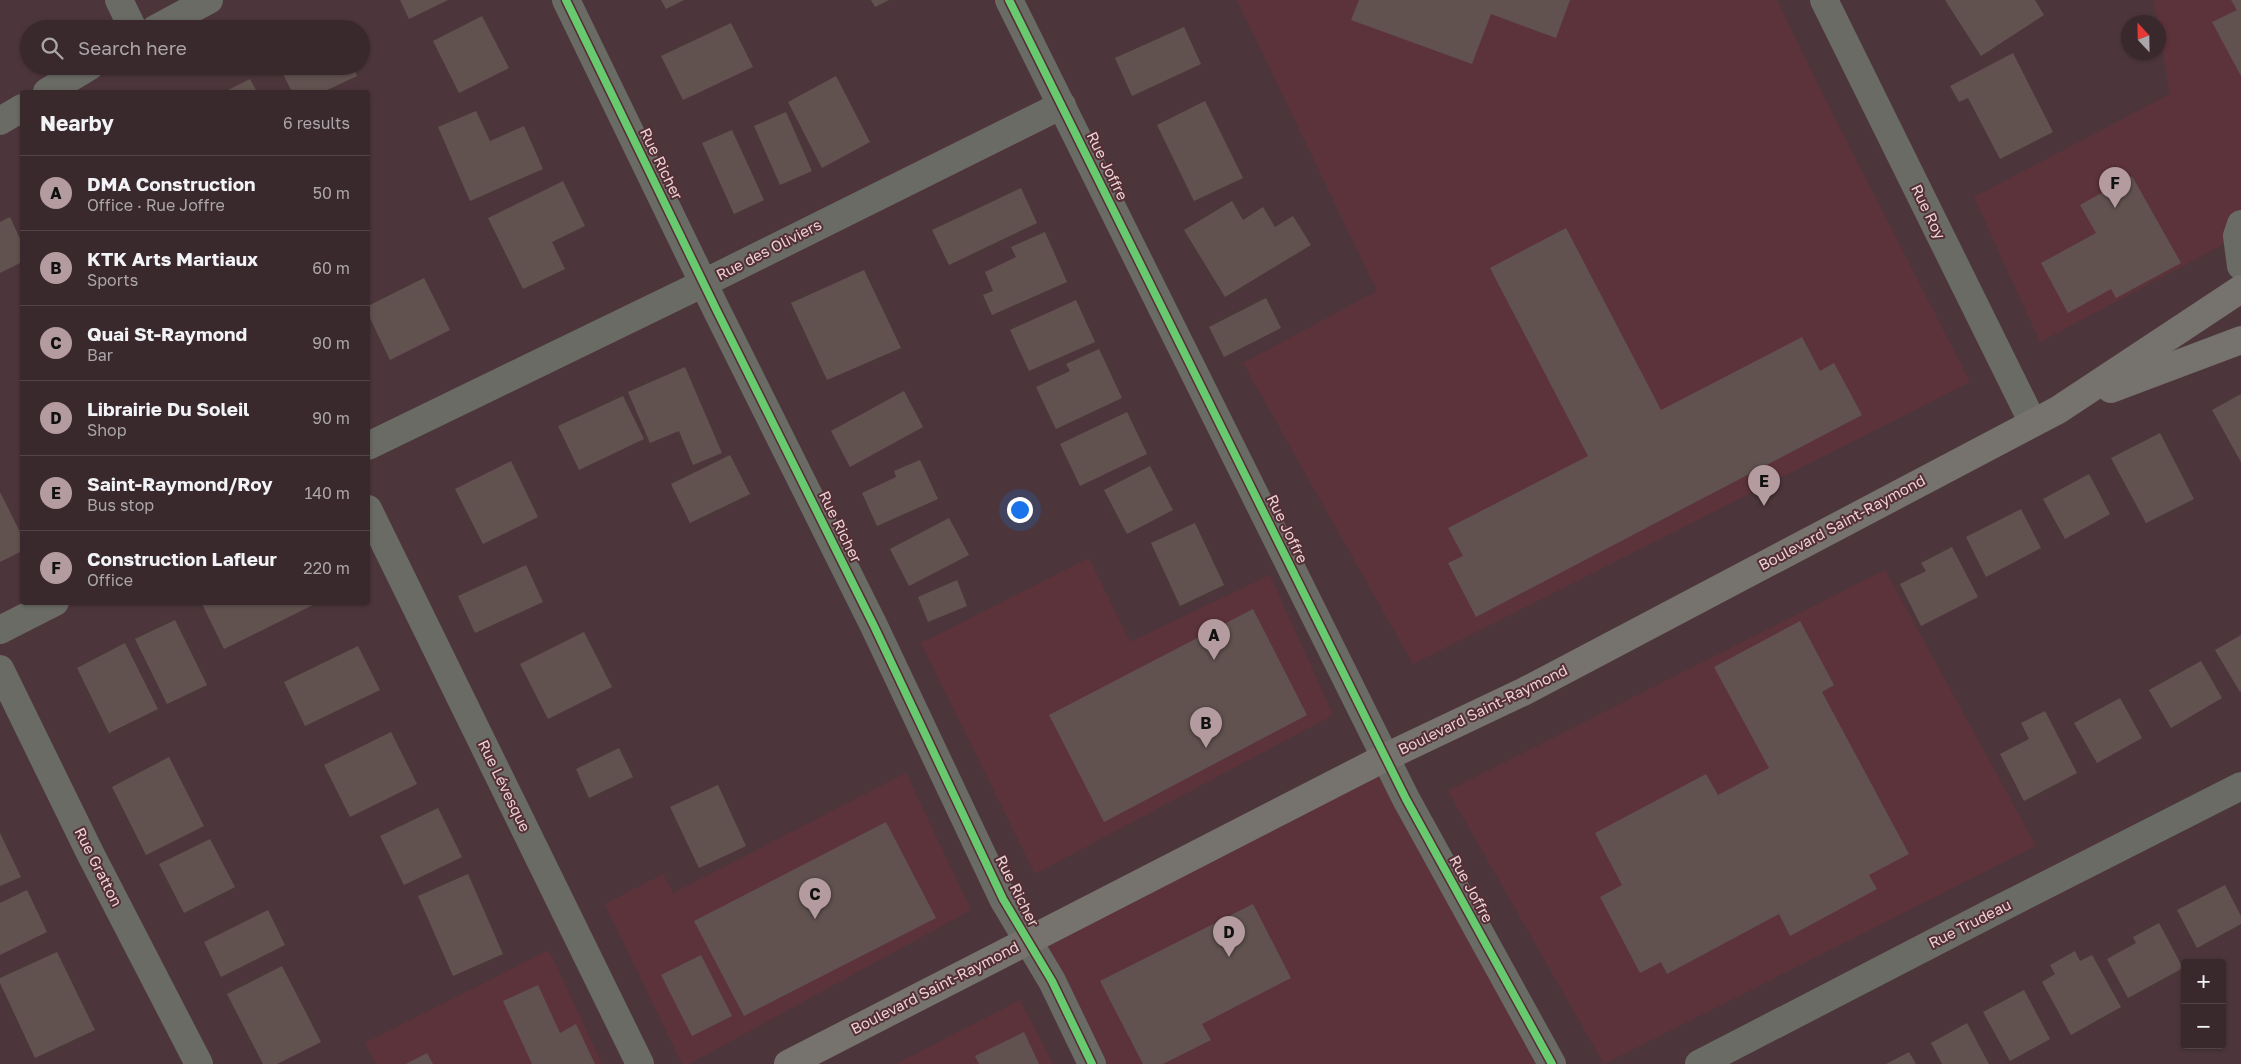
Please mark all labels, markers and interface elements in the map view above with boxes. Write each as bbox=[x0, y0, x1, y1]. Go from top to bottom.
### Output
north arrow bbox=[2121, 15, 2166, 60]
search box bbox=[20, 20, 370, 75]
icon: search bbox=[38, 34, 66, 62]
text: Search here bbox=[78, 36, 187, 59]
text: Nearby bbox=[40, 110, 114, 136]
text: 6 results bbox=[283, 113, 350, 133]
street label: Rue Richer bbox=[637, 125, 687, 203]
street label: Rue Joffre bbox=[1084, 128, 1132, 203]
pin: F bbox=[2099, 167, 2131, 208]
text: DMA Construction bbox=[87, 172, 256, 195]
street label: Rue Roy bbox=[1908, 181, 1950, 242]
text: A bbox=[50, 183, 62, 203]
text: 50 m bbox=[313, 183, 350, 203]
text: Office · Rue Joffre bbox=[87, 195, 225, 215]
street label: Rue des Oliviers bbox=[713, 215, 824, 283]
text: KTK Arts Martiaux bbox=[87, 247, 258, 270]
text: B bbox=[50, 258, 62, 278]
text: 60 m bbox=[312, 258, 350, 278]
text: Sports bbox=[87, 270, 138, 290]
text: Quai St-Raymond bbox=[87, 322, 247, 345]
text: C bbox=[50, 333, 62, 353]
text: 90 m bbox=[312, 333, 350, 353]
text: Bar bbox=[87, 345, 113, 365]
text: Librairie Du Soleil bbox=[87, 397, 249, 420]
text: D bbox=[50, 408, 62, 428]
text: 90 m bbox=[312, 408, 350, 428]
text: Shop bbox=[87, 420, 127, 440]
pin: E bbox=[1748, 465, 1780, 506]
street label: Boulevard Saint-Raymond bbox=[1755, 470, 1928, 574]
text: Saint-Raymond/Roy bbox=[87, 472, 273, 495]
text: E bbox=[51, 483, 61, 503]
text: 140 m bbox=[304, 483, 350, 503]
street label: Rue Richer bbox=[816, 488, 866, 566]
street label: Rue Joffre bbox=[1264, 491, 1312, 566]
text: Bus stop bbox=[87, 495, 154, 515]
your location bbox=[1007, 497, 1033, 523]
text: Construction Lafleur bbox=[87, 547, 277, 570]
text: F bbox=[51, 558, 61, 578]
text: 220 m bbox=[303, 558, 350, 578]
text: Office bbox=[87, 570, 133, 590]
pin: A bbox=[1198, 619, 1230, 660]
street label: Boulevard Saint-Raymond bbox=[1395, 660, 1570, 758]
pin: B bbox=[1190, 707, 1222, 748]
street label: Rue Lévesque bbox=[475, 737, 535, 835]
street label: Rue Gratton bbox=[71, 824, 126, 909]
street label: Rue Richer bbox=[992, 852, 1044, 929]
street label: Rue Joffre bbox=[1446, 852, 1498, 926]
pin: C bbox=[799, 878, 831, 919]
street label: Rue Trudeau bbox=[1925, 895, 2014, 952]
pin: D bbox=[1213, 916, 1245, 957]
street label: Boulevard Saint-Raymond bbox=[848, 937, 1022, 1037]
map controls bbox=[2181, 959, 2226, 1049]
button: + bbox=[2181, 959, 2226, 1004]
button: − bbox=[2181, 1004, 2226, 1049]

